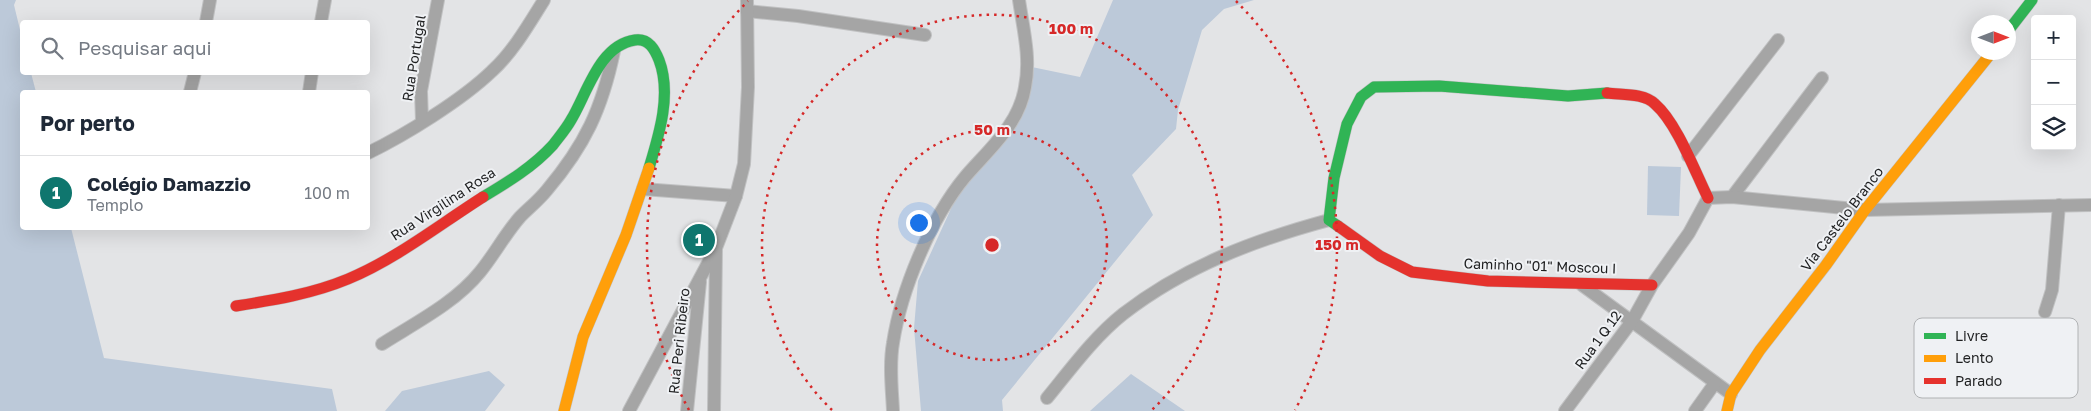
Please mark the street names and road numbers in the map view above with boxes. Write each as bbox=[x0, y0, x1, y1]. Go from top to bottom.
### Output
street label: Rua Portugal bbox=[398, 13, 429, 102]
street label: Rua Virgilina Rosa bbox=[387, 163, 498, 244]
street label: Via Castelo Branco bbox=[1797, 163, 1886, 274]
street label: Caminho "01" Moscou I bbox=[1463, 254, 1617, 277]
street label: Rua Peri Ribeiro bbox=[664, 287, 693, 395]
street label: Rua 1 Q 12 bbox=[1571, 307, 1625, 372]

